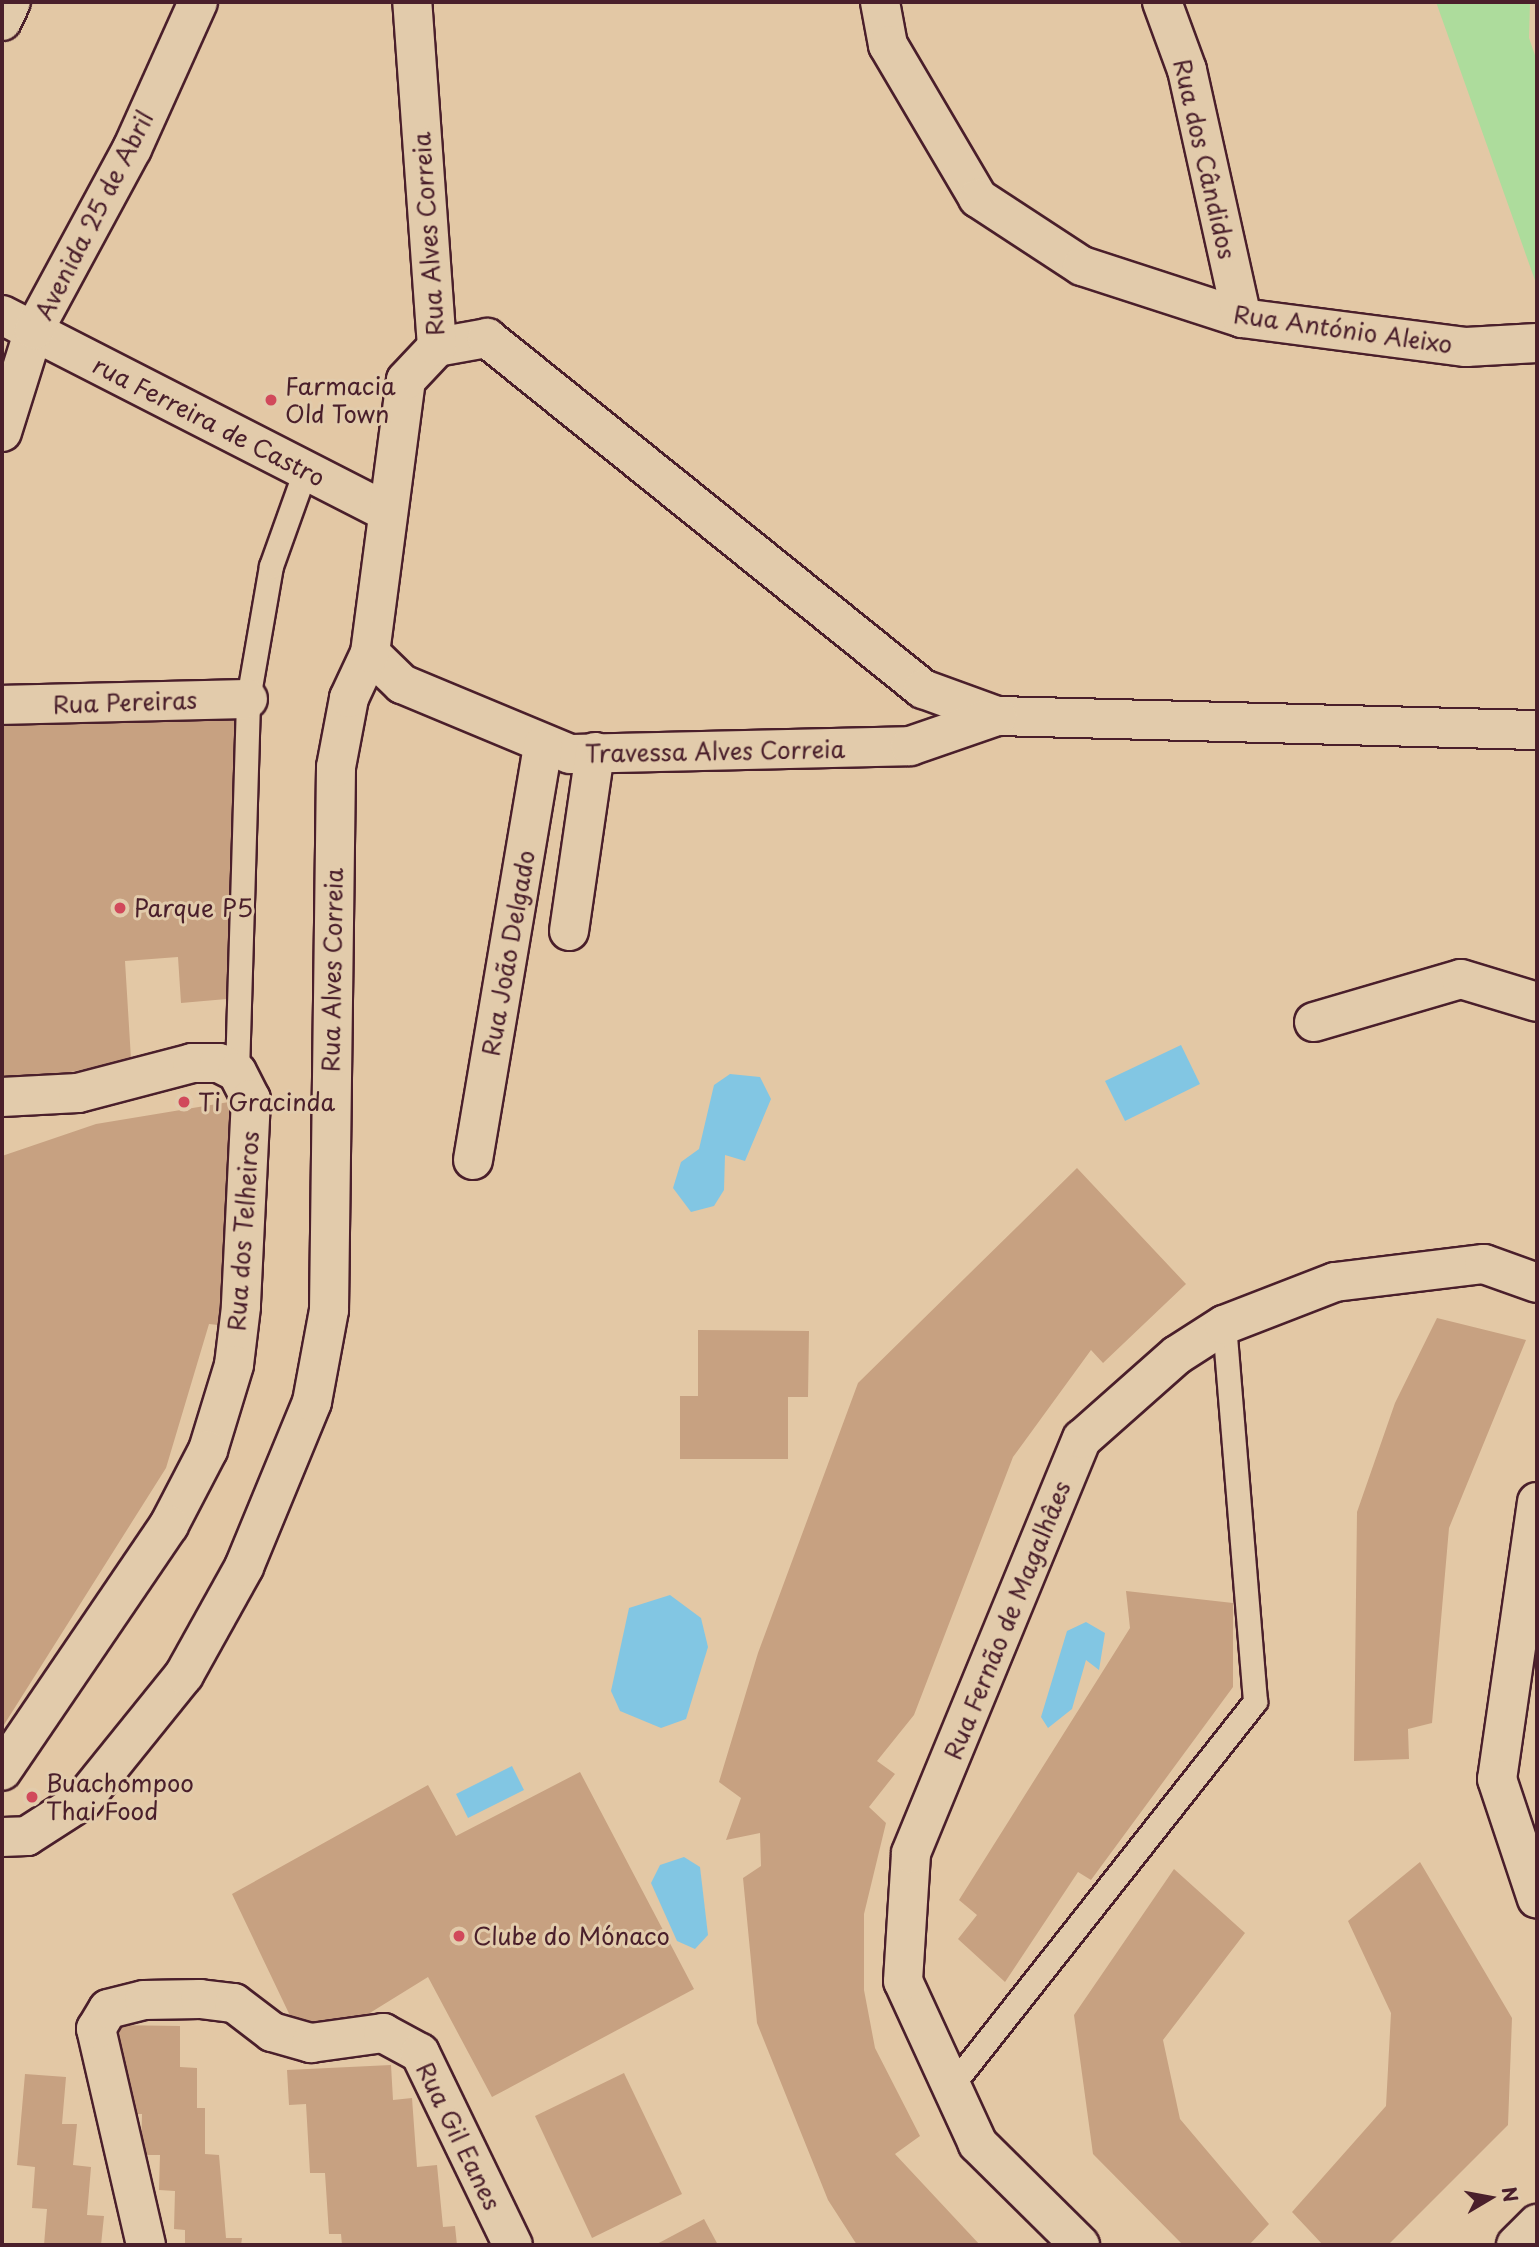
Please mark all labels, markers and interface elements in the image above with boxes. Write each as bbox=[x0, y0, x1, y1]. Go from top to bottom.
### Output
street label: Rua dos Cândidos bbox=[1168, 56, 1242, 262]
street label: Avenida 25 de Abril bbox=[29, 106, 159, 324]
street label: Rua Alves Correia bbox=[406, 130, 450, 338]
street label: Rua António Aleixo bbox=[1231, 299, 1455, 359]
street label: rua Ferreira de Castro bbox=[86, 349, 332, 493]
place label: Farmacia Old Town bbox=[285, 372, 396, 428]
marker: Farmacia Old Town bbox=[263, 392, 279, 408]
street label: Rua Pereiras bbox=[51, 685, 199, 719]
street label: Travessa Alves Correia bbox=[583, 734, 847, 768]
street label: Rua João Delgado bbox=[476, 847, 540, 1059]
street label: Rua Alves Correia bbox=[316, 866, 348, 1074]
place label: Parque P5 bbox=[134, 894, 252, 922]
marker: Parque P5 bbox=[112, 900, 128, 916]
place label: Ti Gracinda bbox=[198, 1088, 335, 1116]
marker: Ti Gracinda bbox=[176, 1094, 192, 1110]
street label: Rua dos Telheiros bbox=[222, 1129, 264, 1333]
street label: Rua Fernão de Magalhâes bbox=[937, 1475, 1077, 1765]
place label: Buachompoo Thai Food bbox=[46, 1769, 194, 1825]
marker: Buachompoo Thai Food bbox=[24, 1789, 40, 1805]
place label: Clube do Mónaco bbox=[473, 1922, 672, 1950]
marker: Clube do Mónaco bbox=[451, 1928, 467, 1944]
street label: Rua Gil Eanes bbox=[410, 2056, 508, 2216]
north arrow bbox=[1455, 2163, 1525, 2233]
text: N bbox=[1496, 2185, 1526, 2204]

